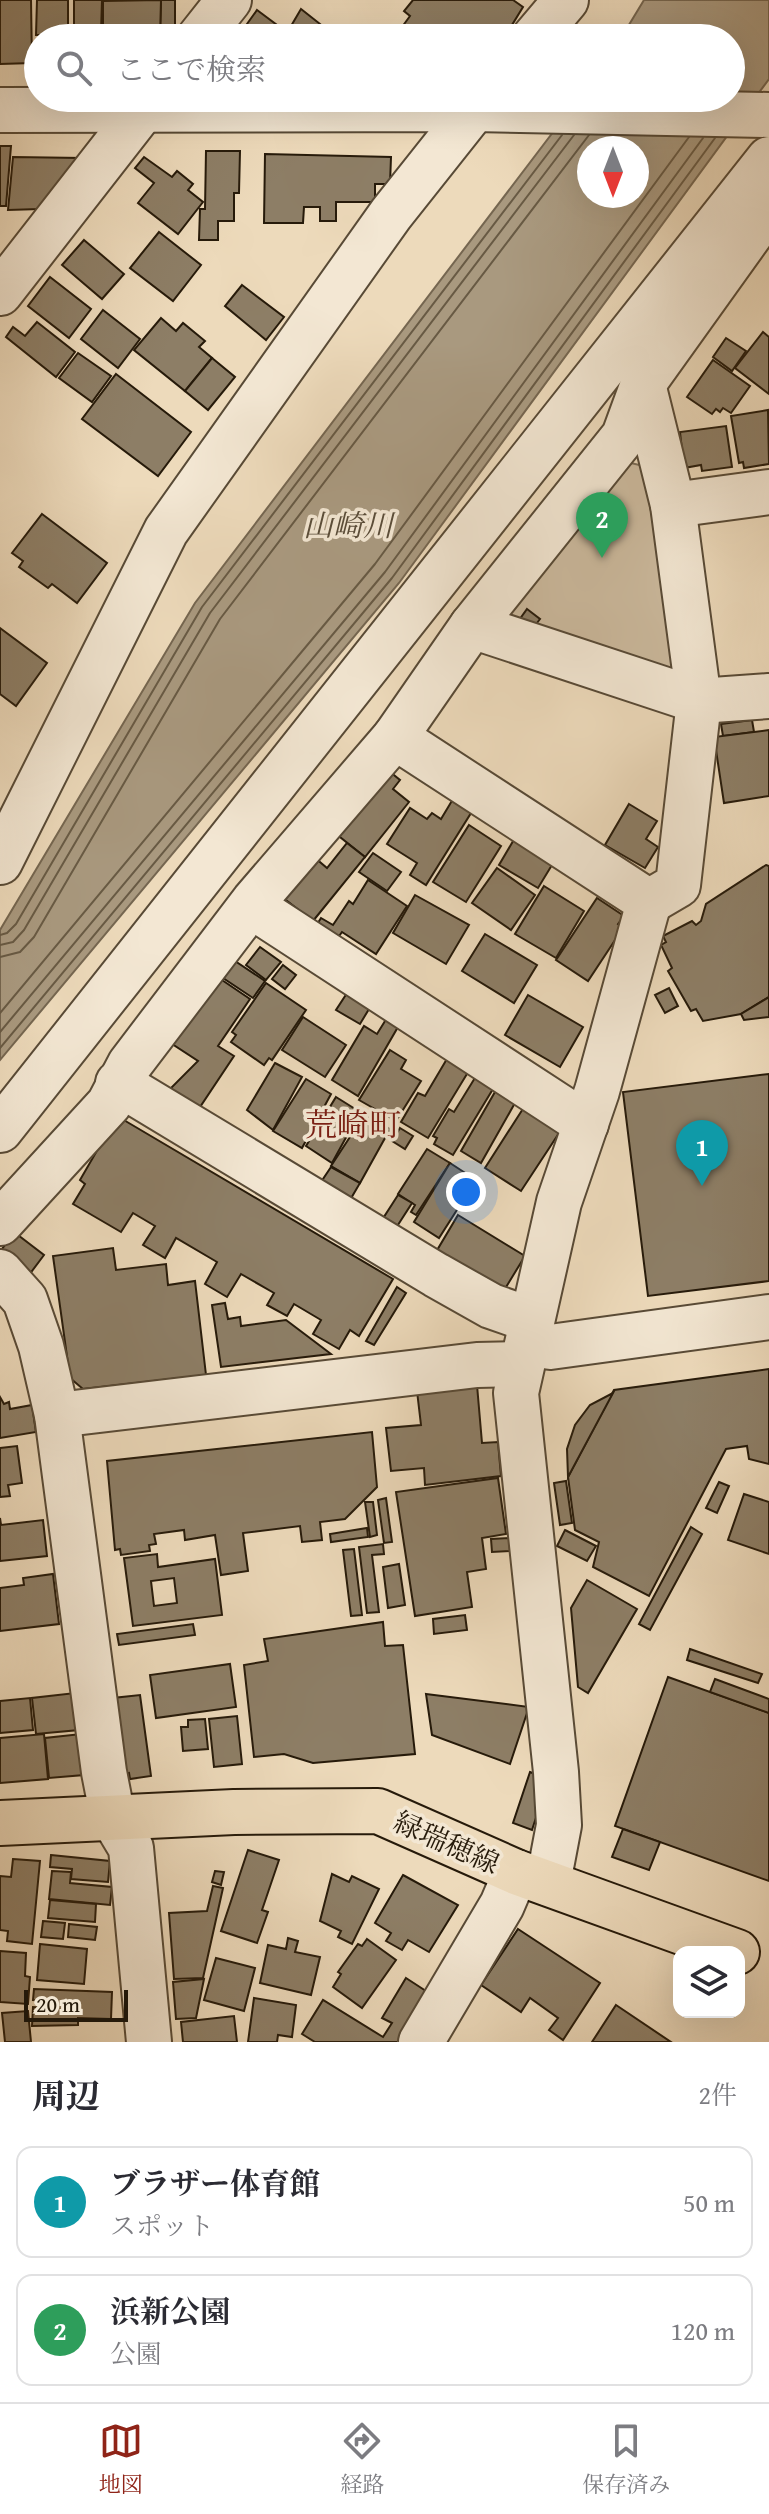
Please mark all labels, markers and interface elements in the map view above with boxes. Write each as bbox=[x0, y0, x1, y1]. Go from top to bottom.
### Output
search box bbox=[24, 24, 745, 112]
icon: search bbox=[52, 46, 96, 90]
text: ここで検索 bbox=[116, 47, 266, 91]
north arrow bbox=[577, 136, 649, 208]
pin: 2 bbox=[576, 492, 628, 558]
water label: 山崎川 bbox=[303, 503, 396, 547]
district label: 荒崎町 bbox=[305, 1101, 401, 1148]
pin: 1 bbox=[676, 1120, 728, 1186]
your location bbox=[446, 1172, 486, 1212]
street label: 緑瑞穂線 bbox=[387, 1800, 507, 1884]
map controls bbox=[673, 1946, 745, 2018]
button: layers bbox=[673, 1946, 745, 2018]
scale bar bbox=[24, 1986, 128, 2022]
text: 20 m bbox=[36, 1988, 80, 2020]
text: 周辺 bbox=[32, 2071, 100, 2120]
text: 2件 bbox=[698, 2075, 737, 2114]
text: ブラザー体育館 bbox=[110, 2161, 320, 2205]
text: 1 bbox=[53, 2183, 67, 2222]
text: 50 m bbox=[683, 2183, 735, 2222]
text: スポット bbox=[110, 2206, 214, 2245]
text: 浜新公園 bbox=[110, 2289, 230, 2333]
text: 2 bbox=[53, 2311, 67, 2350]
text: 120 m bbox=[670, 2311, 735, 2350]
text: 公園 bbox=[110, 2334, 162, 2373]
tab: 地図 bbox=[99, 2419, 143, 2500]
tab: 経路 bbox=[340, 2419, 384, 2500]
tab: 保存済み bbox=[582, 2419, 670, 2500]

